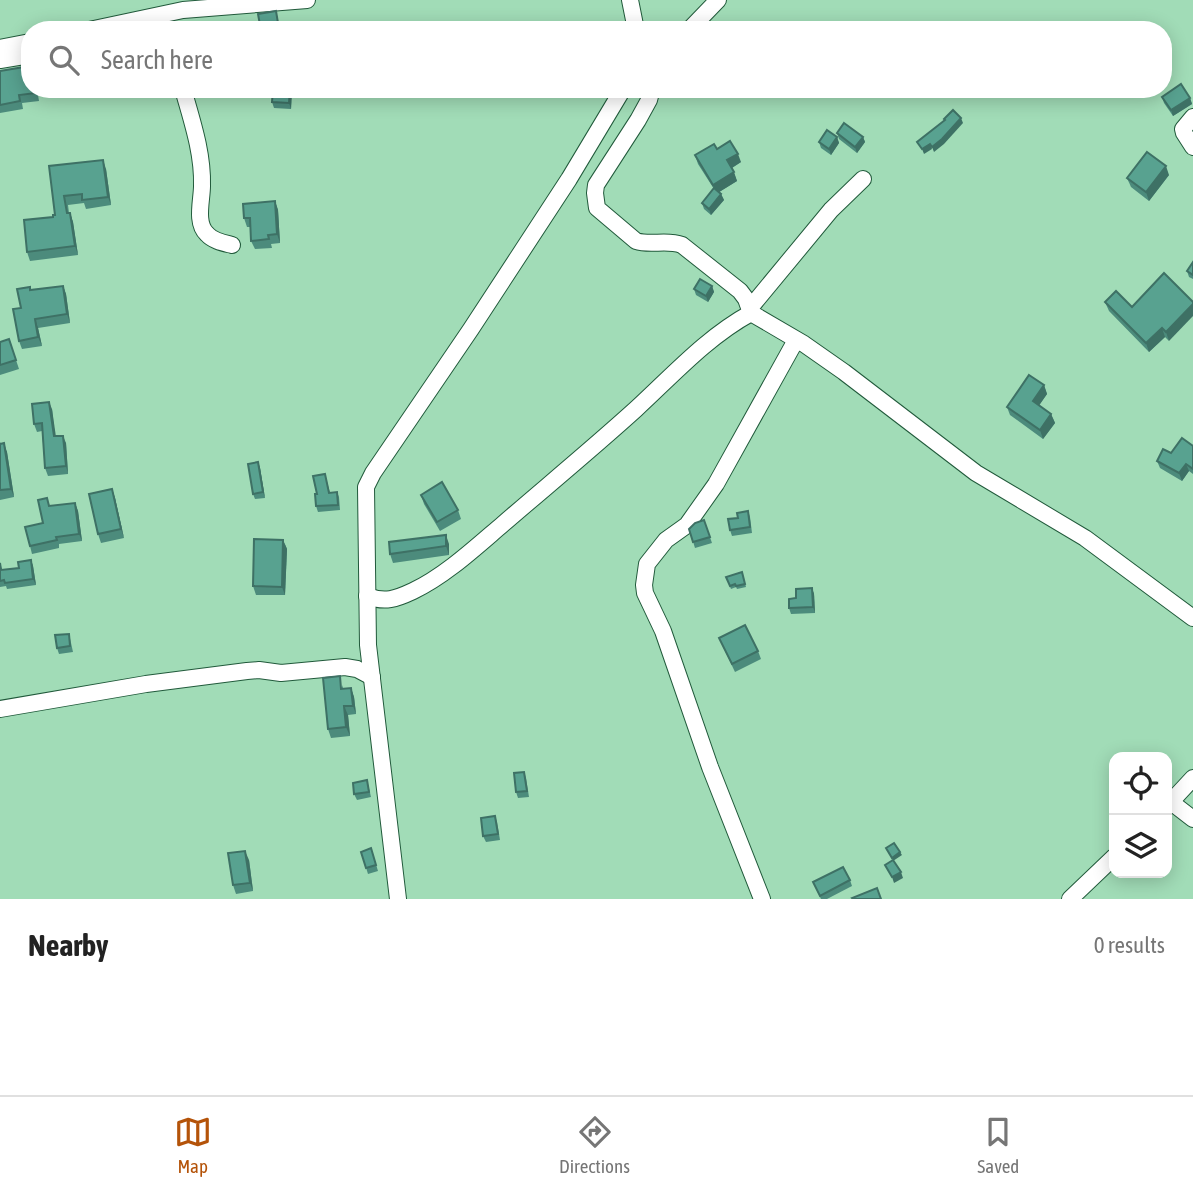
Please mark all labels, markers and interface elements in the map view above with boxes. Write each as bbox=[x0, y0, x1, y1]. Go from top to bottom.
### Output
search box bbox=[21, 21, 1172, 98]
icon: search bbox=[45, 41, 83, 79]
text: Search here bbox=[101, 45, 213, 75]
map controls bbox=[1109, 752, 1172, 878]
button: locate bbox=[1109, 752, 1172, 815]
button: layers bbox=[1109, 815, 1172, 878]
text: Nearby bbox=[28, 928, 108, 962]
text: 0 results bbox=[1094, 932, 1165, 958]
tab: Map bbox=[174, 1113, 212, 1177]
tab: Directions bbox=[559, 1113, 630, 1177]
tab: Saved bbox=[977, 1113, 1019, 1177]

